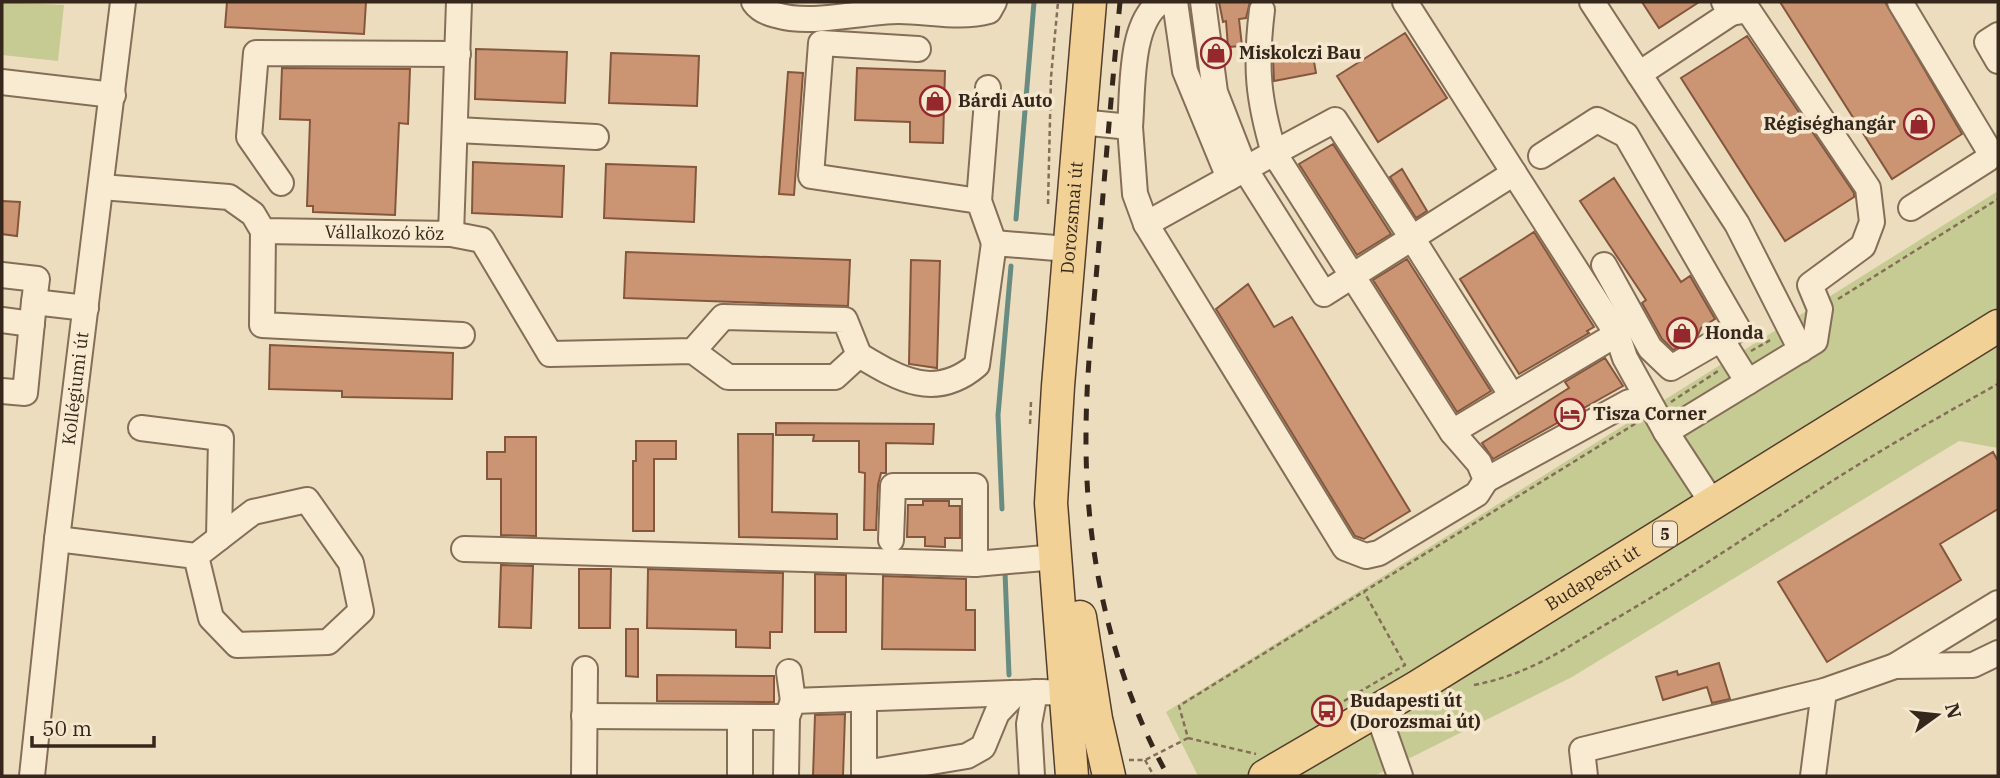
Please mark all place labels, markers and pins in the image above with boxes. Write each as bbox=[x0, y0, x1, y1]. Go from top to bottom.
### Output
shop icon: Miskolczi Bau bbox=[1199, 36, 1233, 70]
place label: Miskolczi Bau bbox=[1239, 41, 1362, 64]
shop icon: Bárdi Auto bbox=[918, 84, 952, 118]
place label: Bárdi Auto bbox=[958, 89, 1052, 112]
shop icon: Régiséghangár bbox=[1902, 107, 1936, 141]
place label: Régiséghangár bbox=[1763, 112, 1896, 135]
shop icon: Honda bbox=[1665, 316, 1699, 350]
place label: Honda bbox=[1705, 321, 1764, 344]
hotel icon: Tisza Corner bbox=[1553, 397, 1587, 431]
place label: Tisza Corner bbox=[1593, 402, 1707, 425]
place label: Budapesti út (Dorozsmai út) bbox=[1350, 689, 1481, 733]
bus stop icon: Budapesti út (Dorozsmai út) bbox=[1310, 694, 1344, 728]

